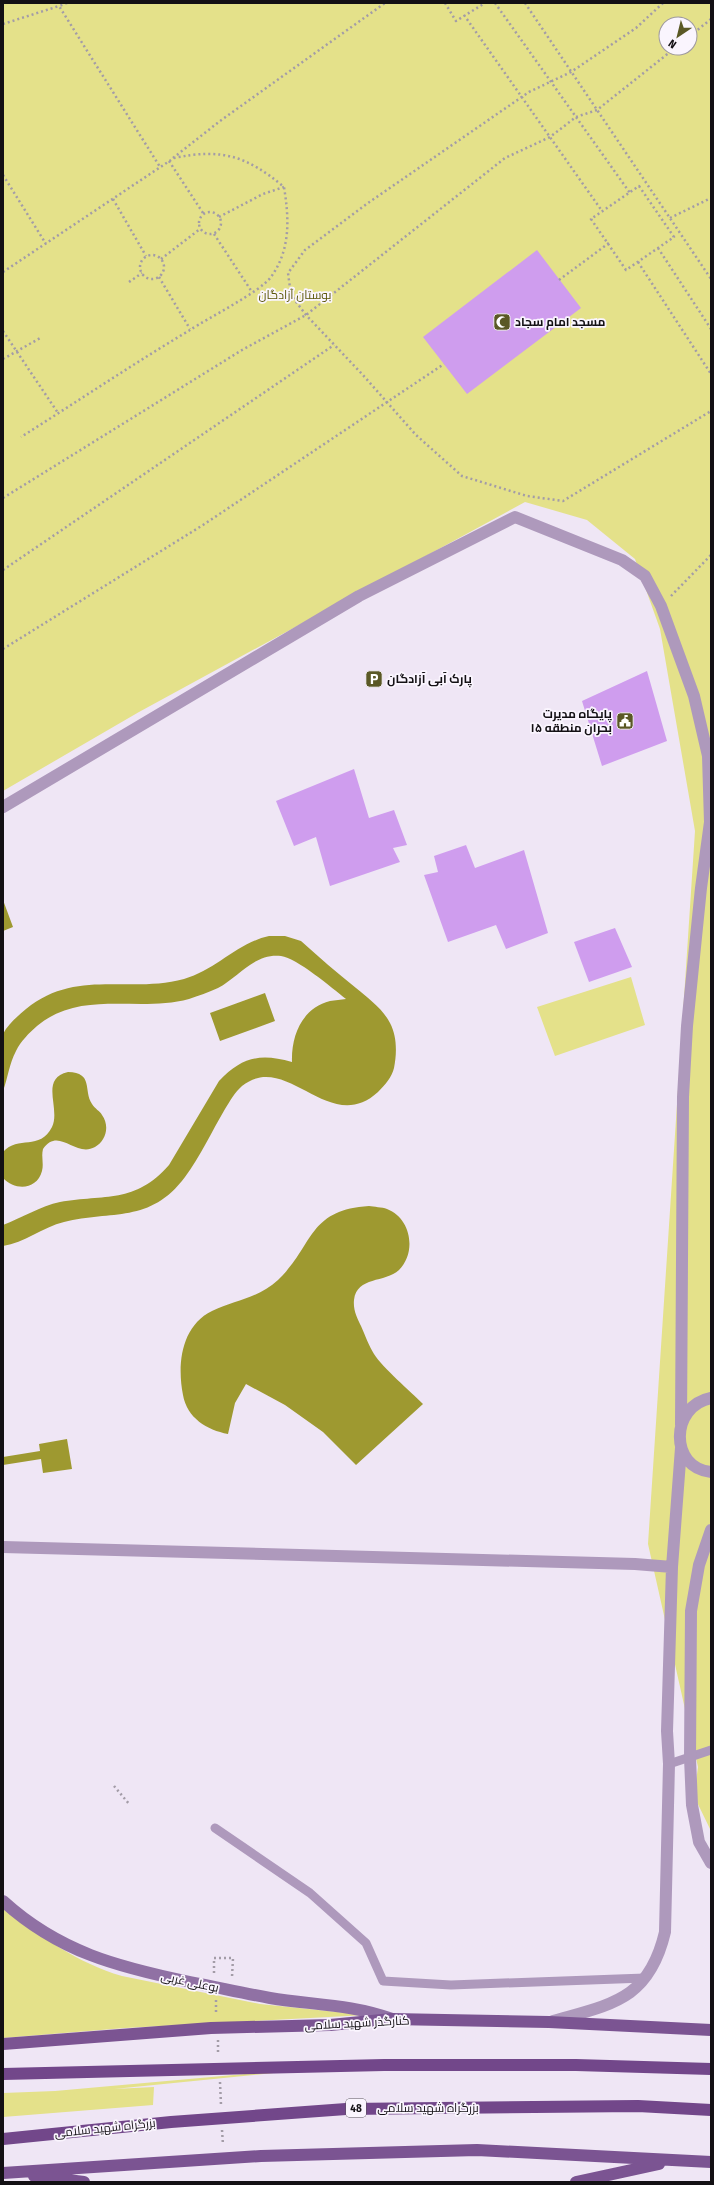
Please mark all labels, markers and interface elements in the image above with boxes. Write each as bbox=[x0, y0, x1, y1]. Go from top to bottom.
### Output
north arrow bbox=[658, 16, 698, 56]
text: N bbox=[666, 37, 679, 51]
park label: بوستان آزادگان bbox=[259, 288, 332, 302]
mosque icon: مسجد امام سجاد bbox=[492, 312, 512, 332]
place label: مسجد امام سجاد bbox=[515, 315, 606, 330]
parking icon: پارک آبی آزادگان bbox=[364, 669, 384, 689]
place label: پارک آبی آزادگان bbox=[387, 672, 473, 688]
place label: پایگاه مدیرت بحران منطقه ۱۵ bbox=[530, 707, 613, 736]
public building icon: پایگاه مدیرت بحران منطقه ۱۵ bbox=[615, 711, 635, 731]
street label: بوعلی غربی bbox=[160, 1969, 220, 1995]
street label: کنارگذر شهید سلامی bbox=[304, 2013, 410, 2033]
road number: 48 bbox=[346, 2099, 366, 2117]
street label: بزرگراه شهید سلامی bbox=[377, 2101, 479, 2115]
street label: بزرگراه شهید سلامی bbox=[54, 2116, 156, 2140]

